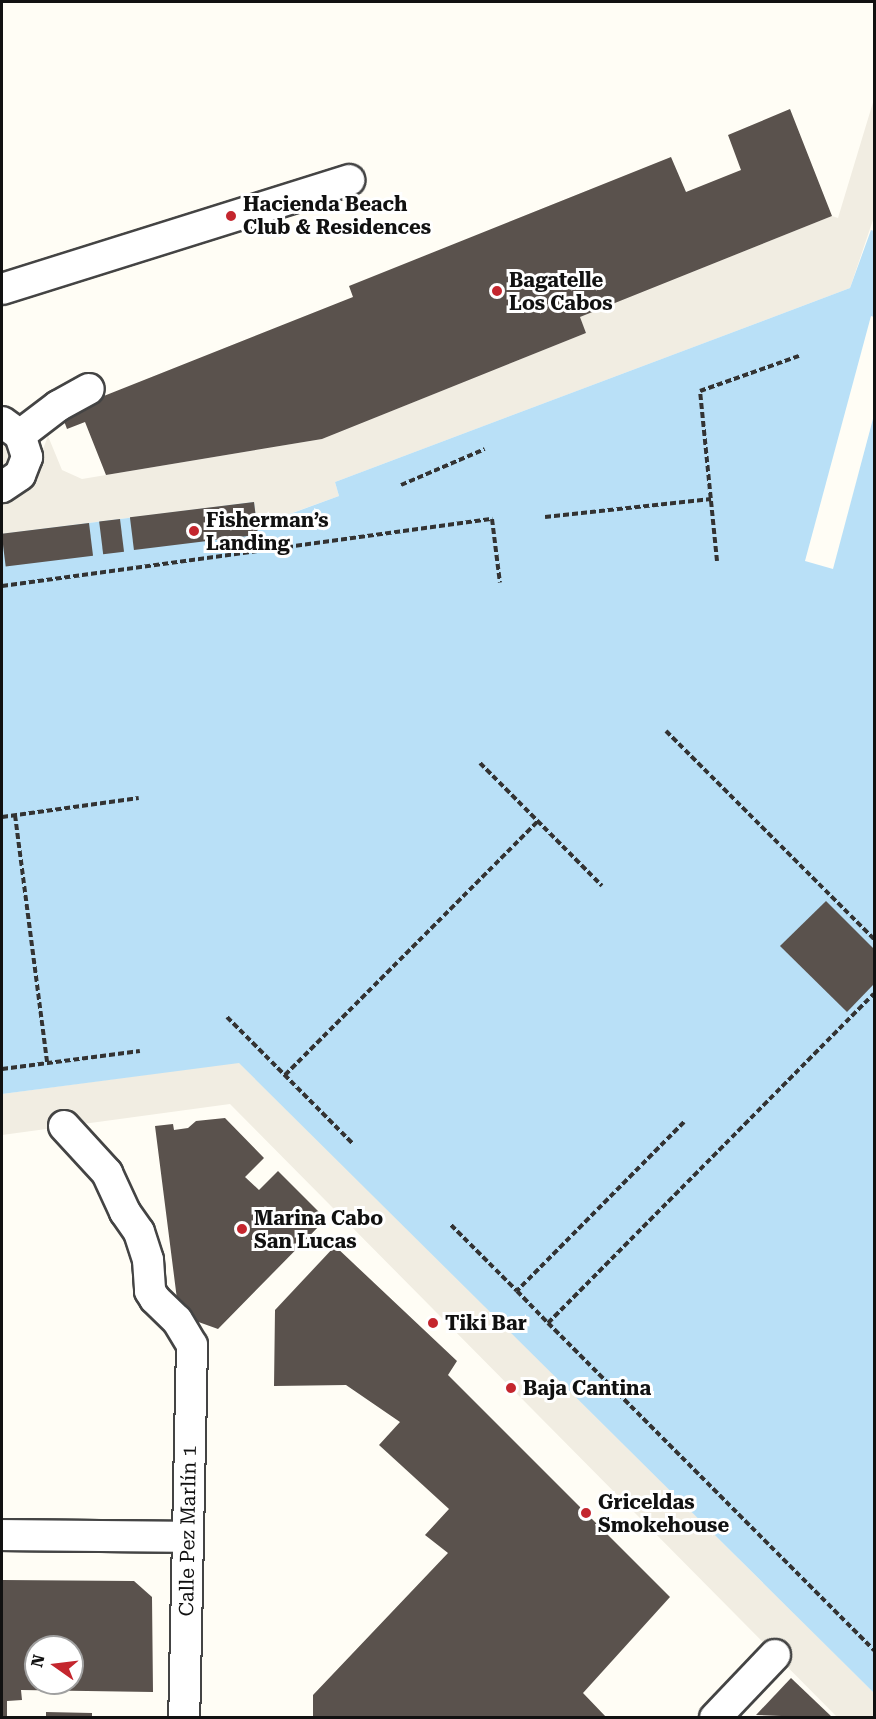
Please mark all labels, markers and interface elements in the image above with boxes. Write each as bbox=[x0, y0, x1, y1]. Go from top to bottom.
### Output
place label: Hacienda Beach Club & Residences bbox=[243, 192, 431, 239]
marker: Hacienda Beach Club & Residences bbox=[224, 209, 238, 223]
place label: Bagatelle Los Cabos bbox=[509, 268, 613, 315]
marker: Bagatelle Los Cabos bbox=[490, 284, 504, 298]
place label: Fisherman’s Landing bbox=[206, 508, 328, 555]
marker: Fisherman’s Landing bbox=[187, 524, 201, 538]
place label: Marina Cabo San Lucas bbox=[254, 1206, 383, 1253]
marker: Marina Cabo San Lucas bbox=[235, 1222, 249, 1236]
place label: Tiki Bar bbox=[445, 1311, 527, 1335]
marker: Tiki Bar bbox=[426, 1316, 440, 1330]
place label: Baja Cantina bbox=[523, 1376, 651, 1400]
marker: Baja Cantina bbox=[504, 1381, 518, 1395]
street label: Calle Pez Marlín 1 bbox=[175, 1445, 201, 1617]
place label: Griceldas Smokehouse bbox=[598, 1490, 729, 1537]
marker: Griceldas Smokehouse bbox=[579, 1506, 593, 1520]
north arrow bbox=[24, 1635, 84, 1695]
text: N bbox=[27, 1653, 49, 1669]

